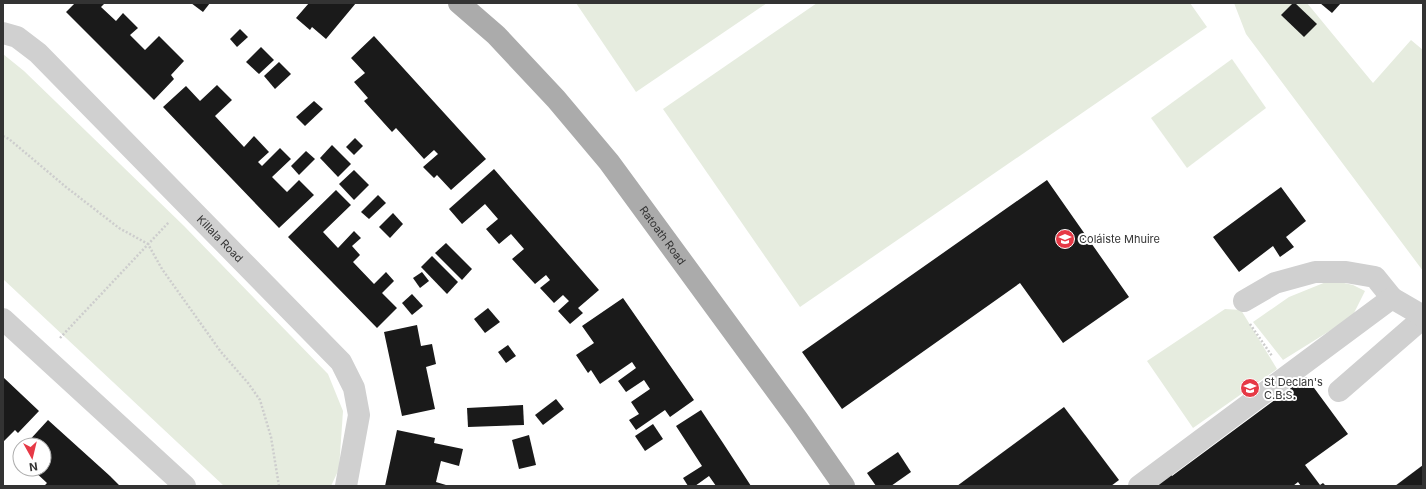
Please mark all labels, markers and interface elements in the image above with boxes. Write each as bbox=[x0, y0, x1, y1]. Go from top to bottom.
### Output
street label: Ratoath Road bbox=[637, 203, 689, 268]
street label: Killala Road bbox=[194, 212, 246, 265]
school or university icon: Coláiste Mhuire bbox=[1054, 228, 1076, 250]
place label: Coláiste Mhuire bbox=[1079, 232, 1160, 246]
place label: St Declan's C.B.S. bbox=[1264, 375, 1323, 402]
school or university icon: St Declan's C.B.S. bbox=[1239, 377, 1261, 399]
north arrow bbox=[12, 437, 52, 477]
text: N bbox=[28, 459, 39, 474]

